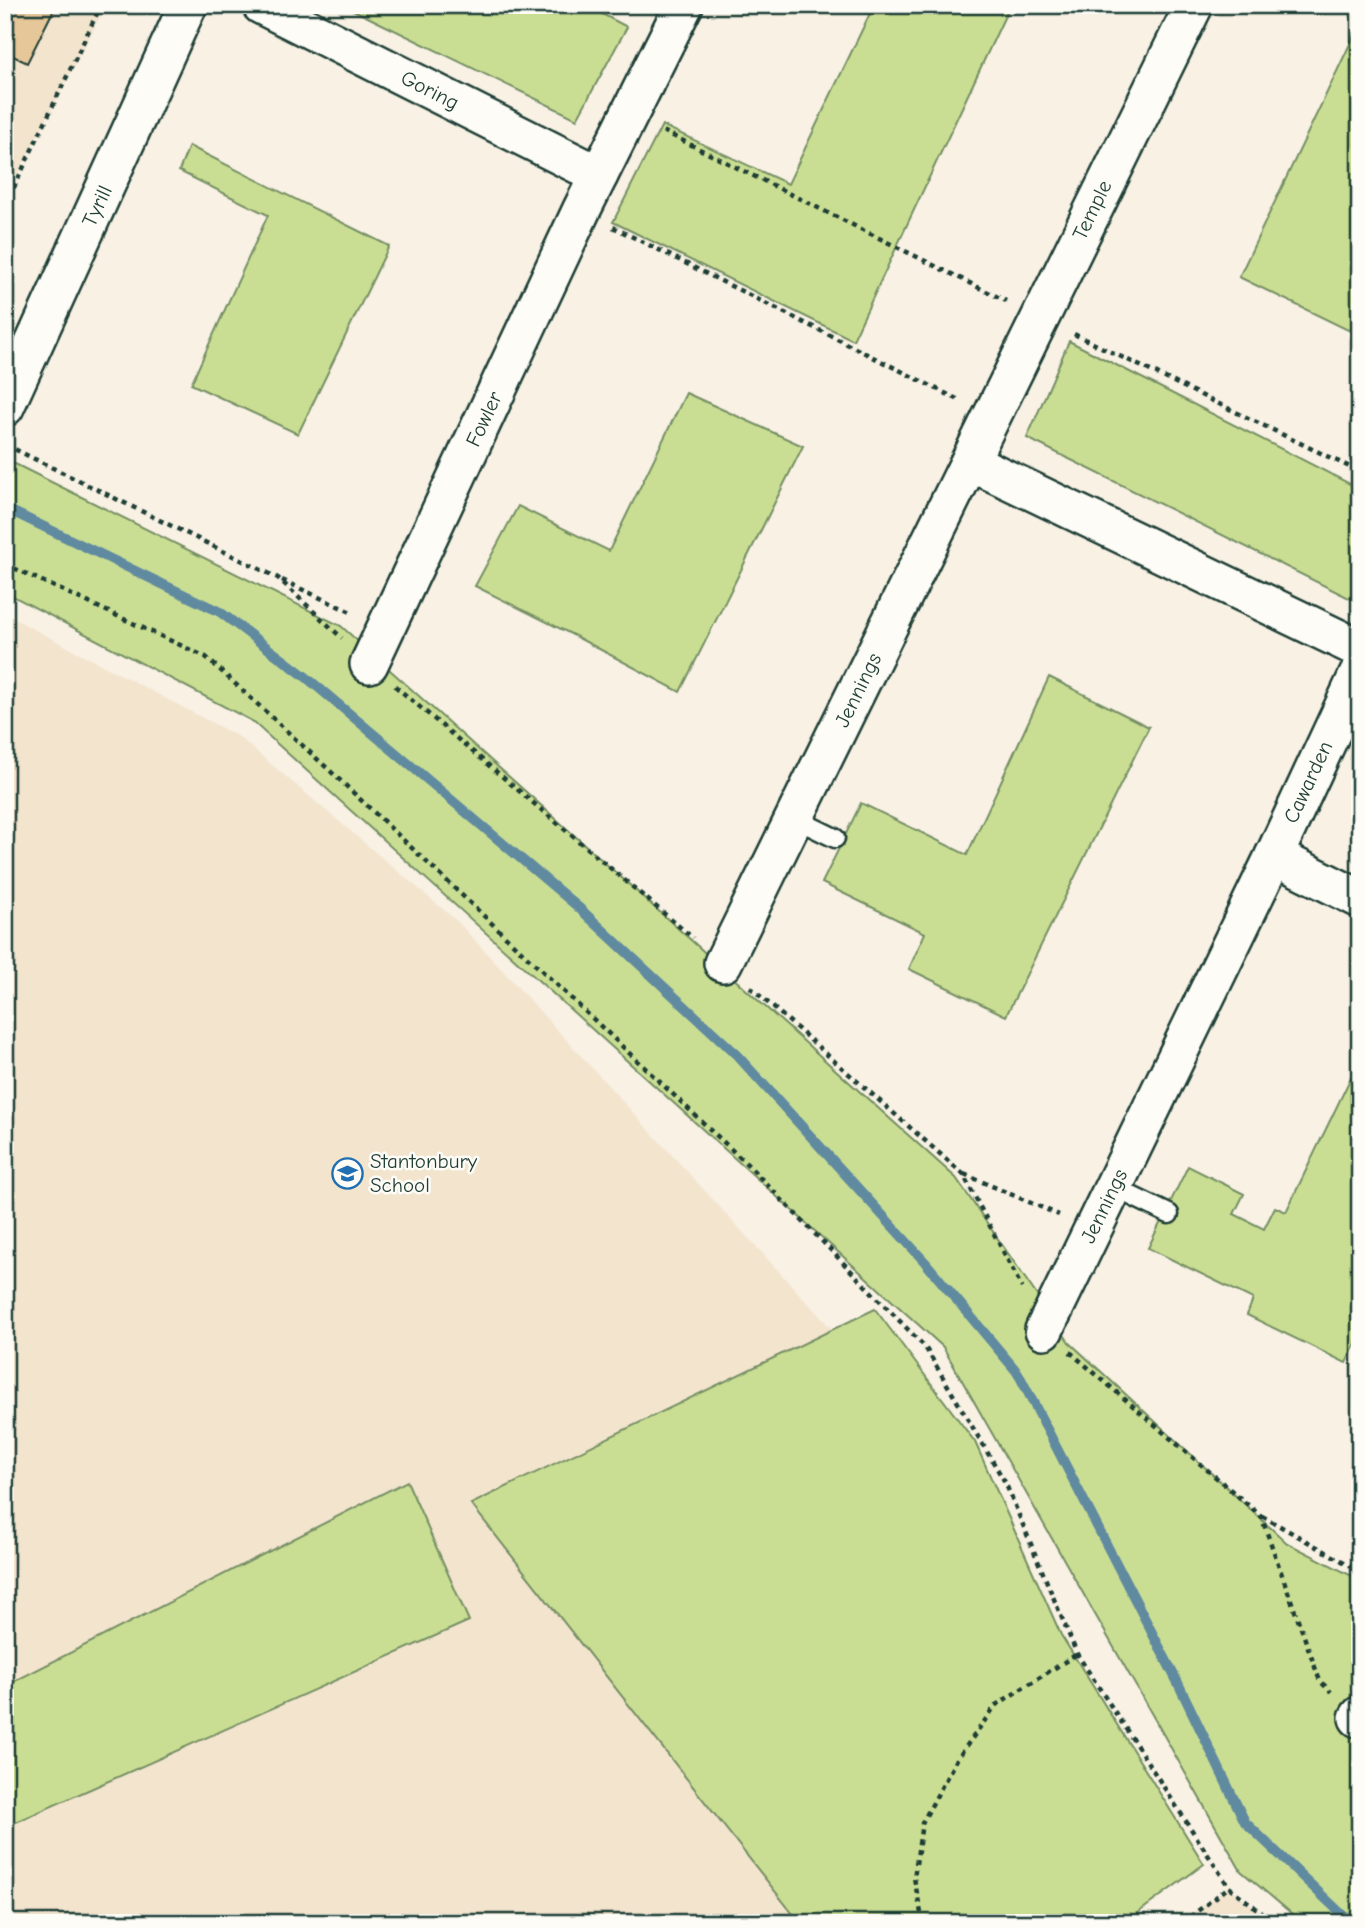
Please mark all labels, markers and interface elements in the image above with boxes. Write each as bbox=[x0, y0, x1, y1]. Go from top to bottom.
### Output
street label: Goring bbox=[397, 65, 463, 115]
street label: Temple bbox=[1067, 176, 1117, 244]
street label: Tyrill bbox=[77, 182, 117, 230]
street label: Fowler bbox=[461, 387, 507, 450]
street label: Jennings bbox=[830, 649, 886, 731]
street label: Cawarden bbox=[1279, 737, 1337, 827]
place label: Stantonbury School bbox=[370, 1149, 478, 1197]
school or university icon: Stantonbury School bbox=[330, 1156, 364, 1190]
street label: Jennings bbox=[1076, 1165, 1132, 1247]

